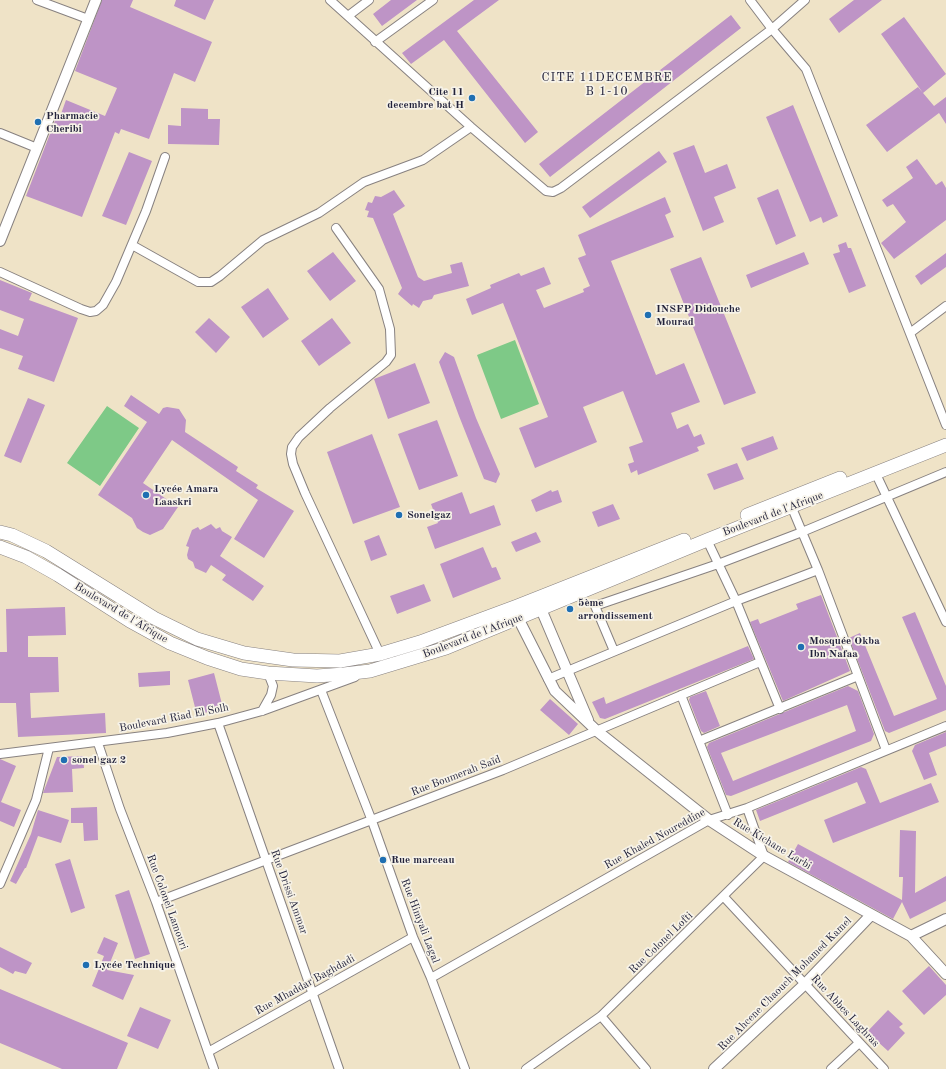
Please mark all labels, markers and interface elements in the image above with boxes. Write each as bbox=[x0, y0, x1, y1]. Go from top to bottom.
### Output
district label: CITE 11DECEMBRE B 1-10 bbox=[541, 71, 673, 99]
place label: Cite 11 decembre bat H bbox=[387, 85, 464, 111]
marker: Cite 11 decembre bat H bbox=[467, 93, 477, 103]
place label: Pharmacie Cheribi bbox=[46, 109, 98, 135]
marker: Pharmacie Cheribi bbox=[33, 117, 43, 127]
place label: INSFP Didouche Mourad bbox=[656, 302, 740, 328]
marker: INSFP Didouche Mourad bbox=[643, 310, 653, 320]
place label: Lycée Amara Laaskri bbox=[154, 482, 218, 508]
street label: Boulevard de l'Afrique bbox=[721, 489, 825, 539]
marker: Lycée Amara Laaskri bbox=[141, 490, 151, 500]
place label: Sonelgaz bbox=[407, 508, 451, 522]
marker: Sonelgaz bbox=[394, 510, 404, 520]
street label: Boulevard de l'Afrique bbox=[72, 580, 170, 646]
place label: 5ème arrondissement bbox=[578, 596, 653, 622]
marker: 5ème arrondissement bbox=[565, 604, 575, 614]
street label: Boulevard de l'Afrique bbox=[421, 611, 525, 661]
place label: Mosquée Okba Ibn Nafaa bbox=[809, 634, 880, 660]
marker: Mosquée Okba Ibn Nafaa bbox=[796, 642, 806, 652]
street label: Boulevard Riad El Solh bbox=[118, 701, 230, 735]
place label: sonel gaz 2 bbox=[72, 753, 126, 767]
street label: Rue Boumerah Saïd bbox=[409, 753, 503, 799]
marker: sonel gaz 2 bbox=[59, 755, 69, 765]
street label: Rue Khaled Noureddine bbox=[602, 806, 708, 872]
street label: Rue Kichane Larbi bbox=[730, 815, 814, 873]
street label: Rue Drissi Ammar bbox=[268, 848, 310, 936]
street label: Rue Colonel Lamouri bbox=[144, 853, 190, 951]
place label: Rue marceau bbox=[391, 853, 454, 867]
marker: Rue marceau bbox=[378, 855, 388, 865]
street label: Rue Himyali Lagal bbox=[398, 877, 442, 965]
street label: Rue Colonel Lofti bbox=[626, 909, 696, 977]
street label: Rue Ahcene Chaouch Mohamed Kamel bbox=[715, 914, 855, 1054]
street label: Rue Mhaddar Baghdadi bbox=[253, 952, 357, 1018]
place label: Lycée Technique bbox=[94, 958, 175, 972]
marker: Lycée Technique bbox=[81, 960, 91, 970]
street label: Rue Abbes Laghras bbox=[808, 972, 882, 1050]

